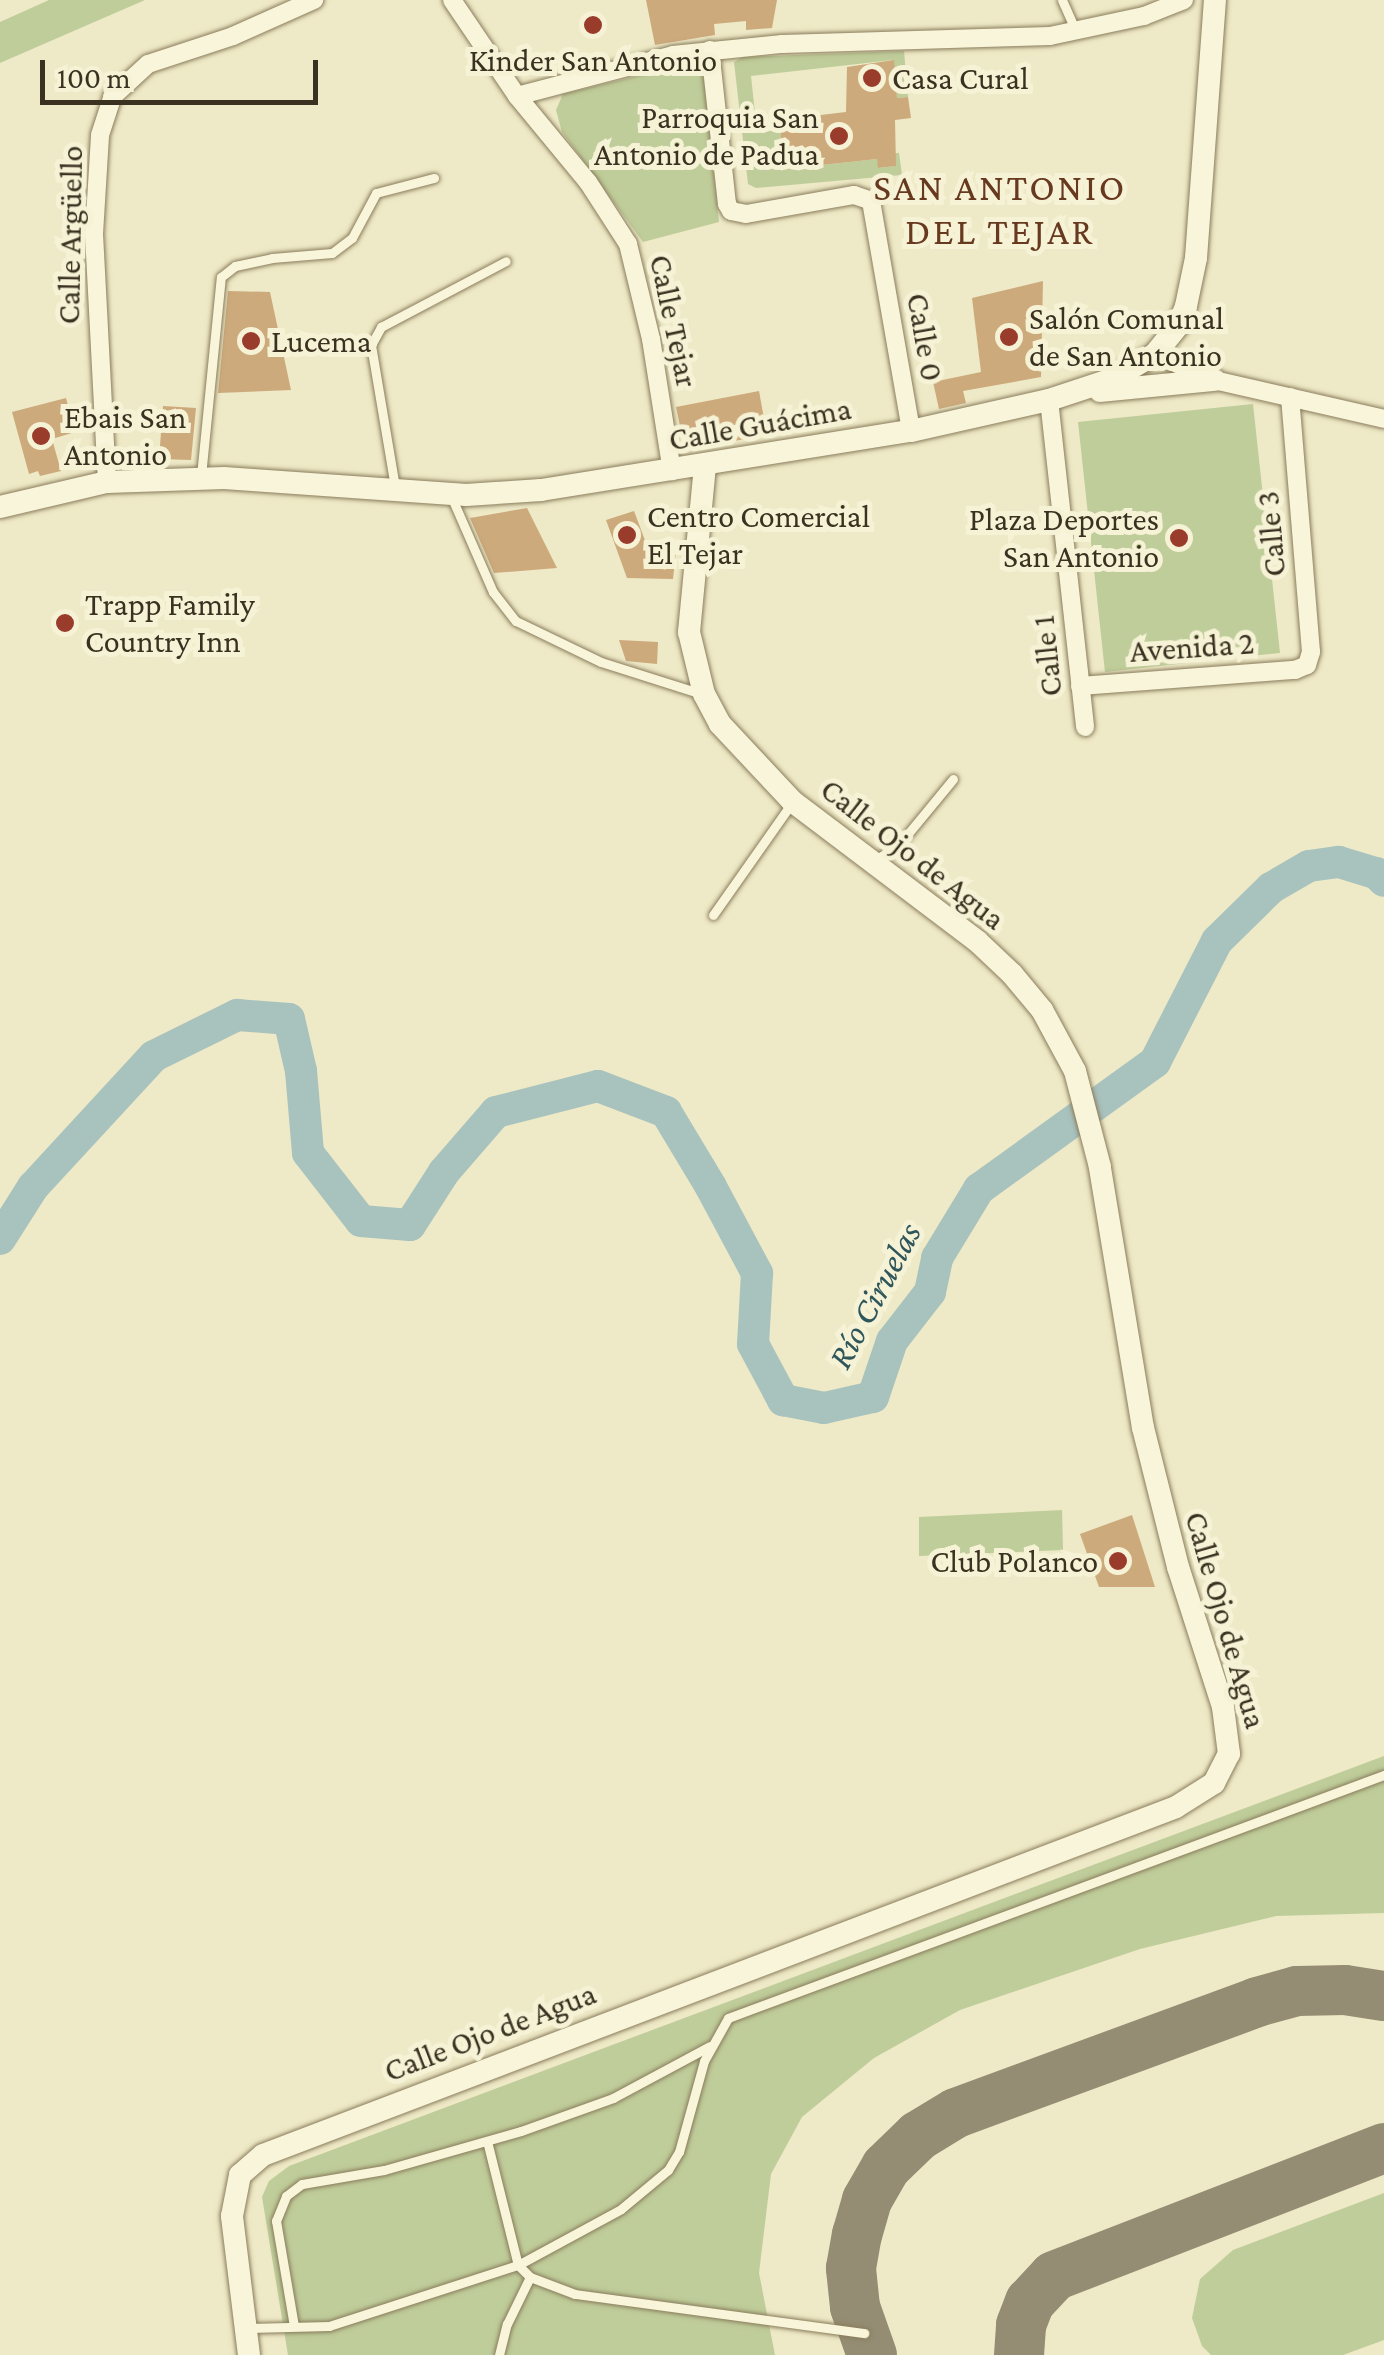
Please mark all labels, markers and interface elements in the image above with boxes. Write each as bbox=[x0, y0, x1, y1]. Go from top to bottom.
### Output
marker: Kinder San Antonio bbox=[582, 14, 604, 36]
scale bar bbox=[45, 40, 322, 102]
place label: Kinder San Antonio bbox=[469, 41, 717, 79]
place label: Casa Cural bbox=[892, 59, 1029, 97]
text: 100 m bbox=[57, 61, 131, 94]
marker: Casa Cural bbox=[861, 67, 883, 89]
place label: Parroquia San Antonio de Padua bbox=[594, 99, 819, 174]
marker: Parroquia San Antonio de Padua bbox=[828, 125, 850, 147]
street label: Calle Argüello bbox=[49, 145, 91, 325]
district label: SAN ANTONIO DEL TEJAR bbox=[873, 165, 1127, 254]
street label: Calle Tejar bbox=[641, 251, 707, 391]
street label: Calle 0 bbox=[898, 290, 952, 384]
place label: Salón Comunal de San Antonio bbox=[1029, 300, 1224, 375]
place label: Lucema bbox=[271, 322, 371, 360]
marker: Salón Comunal de San Antonio bbox=[998, 326, 1020, 348]
marker: Lucema bbox=[240, 330, 262, 352]
street label: Calle Guácima bbox=[666, 389, 854, 459]
place label: Ebais San Antonio bbox=[64, 399, 186, 474]
marker: Ebais San Antonio bbox=[28, 423, 54, 449]
street label: Calle 3 bbox=[1248, 490, 1294, 578]
place label: Centro Comercial El Tejar bbox=[647, 498, 870, 573]
place label: Plaza Deportes San Antonio bbox=[969, 501, 1159, 576]
marker: Centro Comercial El Tejar bbox=[616, 524, 638, 546]
marker: Plaza Deportes San Antonio bbox=[1168, 527, 1190, 549]
place label: Trapp Family Country Inn bbox=[85, 586, 255, 661]
marker: Trapp Family Country Inn bbox=[54, 612, 76, 634]
street label: Calle 1 bbox=[1024, 614, 1070, 698]
street label: Avenida 2 bbox=[1129, 624, 1255, 670]
street label: Calle Ojo de Agua bbox=[813, 770, 1013, 938]
water label: Río Ciruelas bbox=[819, 1216, 931, 1376]
street label: Calle Ojo de Agua bbox=[1177, 1507, 1275, 1733]
place label: Club Polanco bbox=[931, 1542, 1098, 1580]
marker: Club Polanco bbox=[1107, 1550, 1129, 1572]
street label: Calle Ojo de Agua bbox=[379, 1974, 601, 2090]

